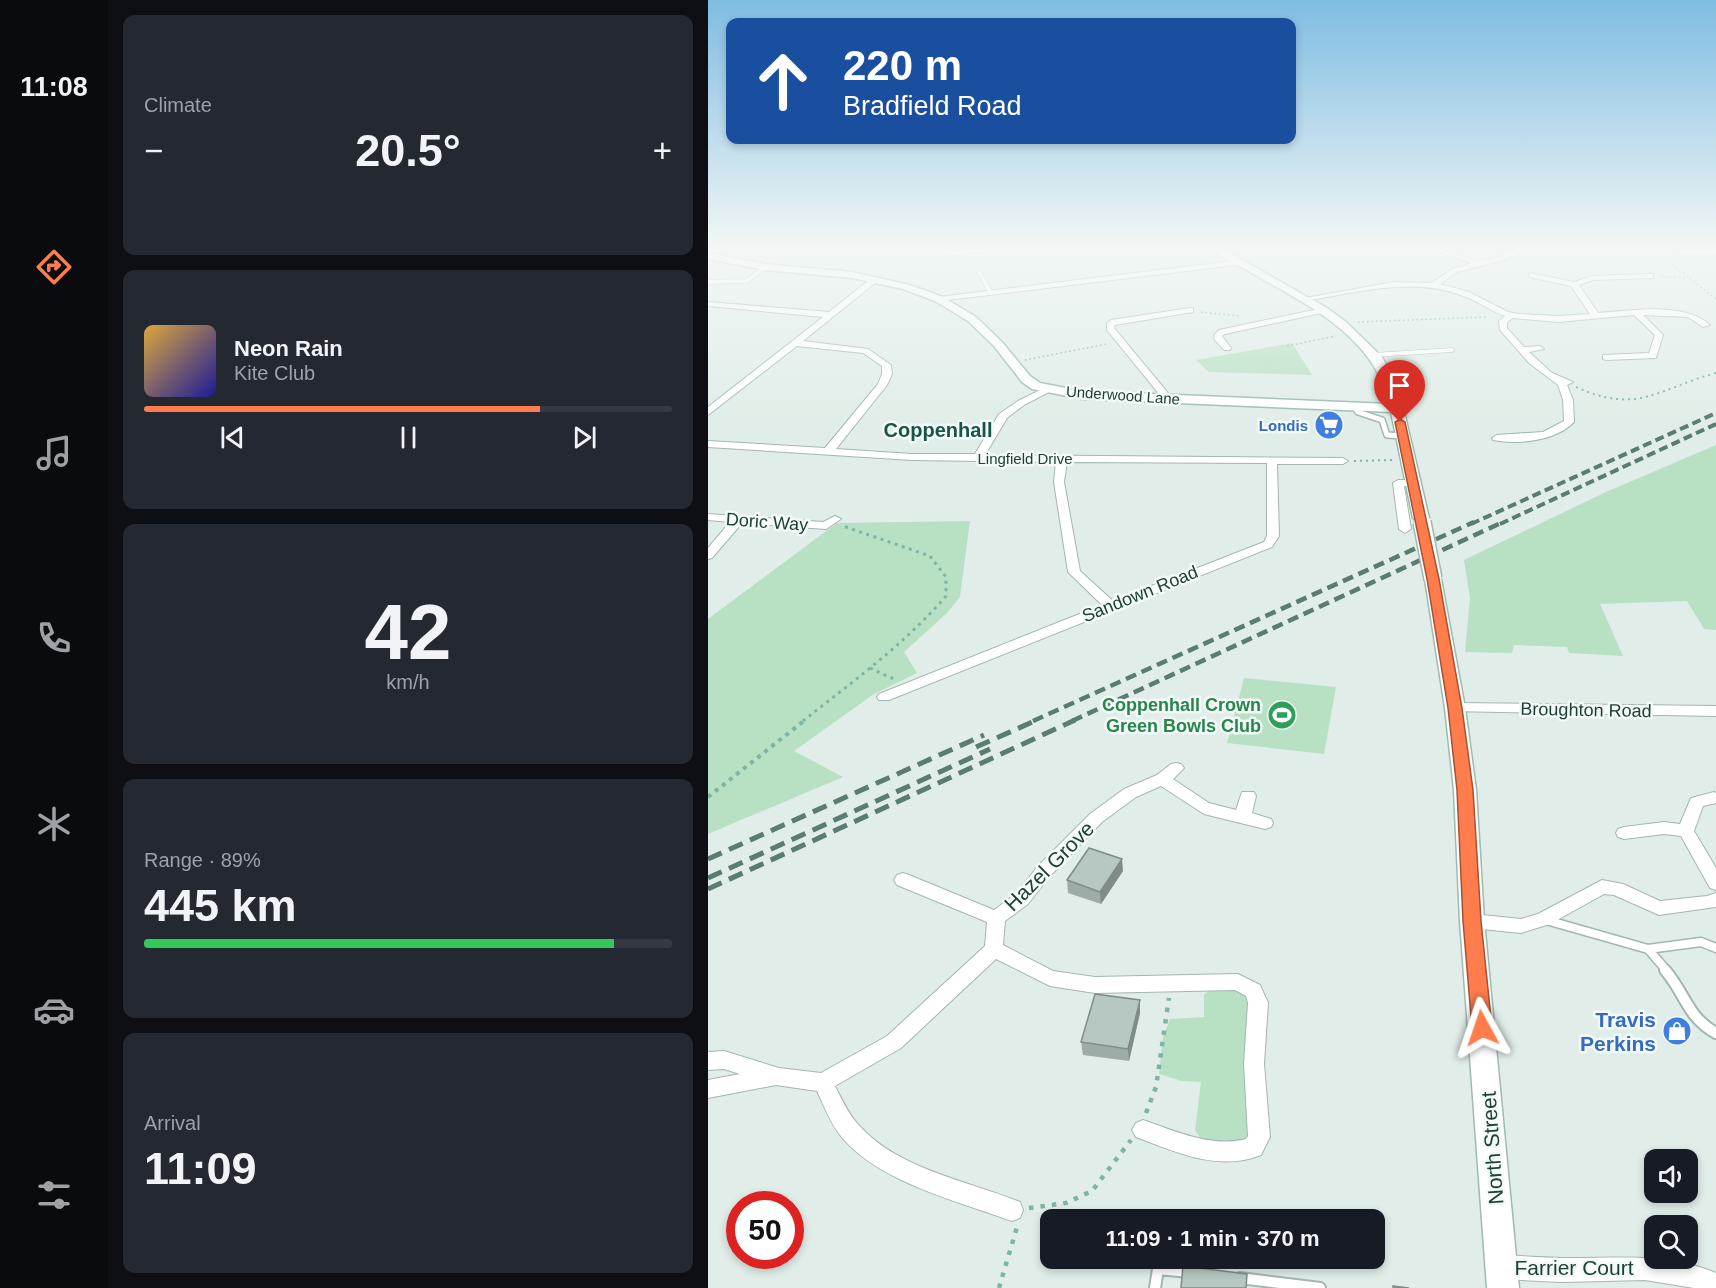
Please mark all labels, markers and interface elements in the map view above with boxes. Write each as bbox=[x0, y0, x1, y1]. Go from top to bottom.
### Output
icon: ahead bbox=[744, 42, 822, 120]
text: 220 m bbox=[843, 42, 962, 89]
text: 11:08 bbox=[20, 72, 88, 102]
text: Bradfield Road bbox=[843, 91, 1022, 121]
text: Climate bbox=[144, 94, 212, 116]
text: 20.5° bbox=[355, 125, 461, 176]
text: − bbox=[144, 132, 163, 169]
text: + bbox=[653, 132, 672, 169]
icon: directions bbox=[33, 246, 75, 288]
text: Neon Rain bbox=[234, 336, 343, 361]
pin bbox=[1374, 360, 1425, 422]
text: Kite Club bbox=[234, 362, 315, 384]
icon: arrive bbox=[1383, 369, 1416, 402]
street label: Underwood Lane bbox=[1065, 383, 1181, 407]
supermarket icon: Londis bbox=[1313, 409, 1345, 441]
place label: Londis bbox=[1259, 417, 1308, 434]
district label: Coppenhall bbox=[884, 419, 992, 441]
icon: previous bbox=[216, 421, 249, 454]
icon: pause bbox=[392, 421, 425, 454]
icon: next bbox=[568, 421, 601, 454]
icon: music bbox=[33, 432, 75, 474]
street label: Lingfield Drive bbox=[977, 450, 1073, 467]
street label: Doric Way bbox=[725, 509, 809, 535]
street label: Sandown Road bbox=[1079, 562, 1201, 626]
text: 42 bbox=[365, 588, 451, 676]
icon: phone bbox=[33, 617, 75, 659]
text: km/h bbox=[386, 671, 430, 693]
place label: Coppenhall Crown Green Bowls Club bbox=[1102, 695, 1261, 736]
sports icon: Coppenhall Crown Green Bowls Club bbox=[1266, 699, 1298, 731]
street label: Broughton Road bbox=[1520, 699, 1652, 721]
icon: climate bbox=[33, 803, 75, 845]
street label: Hazel Grove bbox=[1000, 817, 1098, 915]
text: Range · 89% bbox=[144, 849, 261, 871]
text: 445 km bbox=[144, 880, 297, 931]
icon: car bbox=[33, 989, 75, 1031]
position arrow bbox=[1450, 996, 1514, 1060]
place label: Travis Perkins bbox=[1580, 1008, 1656, 1055]
shop icon: Travis Perkins bbox=[1661, 1015, 1693, 1047]
street label: North Street bbox=[1477, 1091, 1507, 1205]
text: Arrival bbox=[144, 1112, 201, 1134]
text: 11:09 bbox=[144, 1143, 257, 1194]
map controls bbox=[1644, 1149, 1698, 1269]
button: sound bbox=[1644, 1149, 1698, 1203]
icon: filters bbox=[33, 1174, 75, 1216]
speed limit sign: 50 bbox=[726, 1191, 804, 1269]
button: search bbox=[1644, 1215, 1698, 1269]
text: 11:09 · 1 min · 370 m bbox=[1106, 1226, 1320, 1251]
street label: Farrier Court bbox=[1514, 1256, 1634, 1279]

